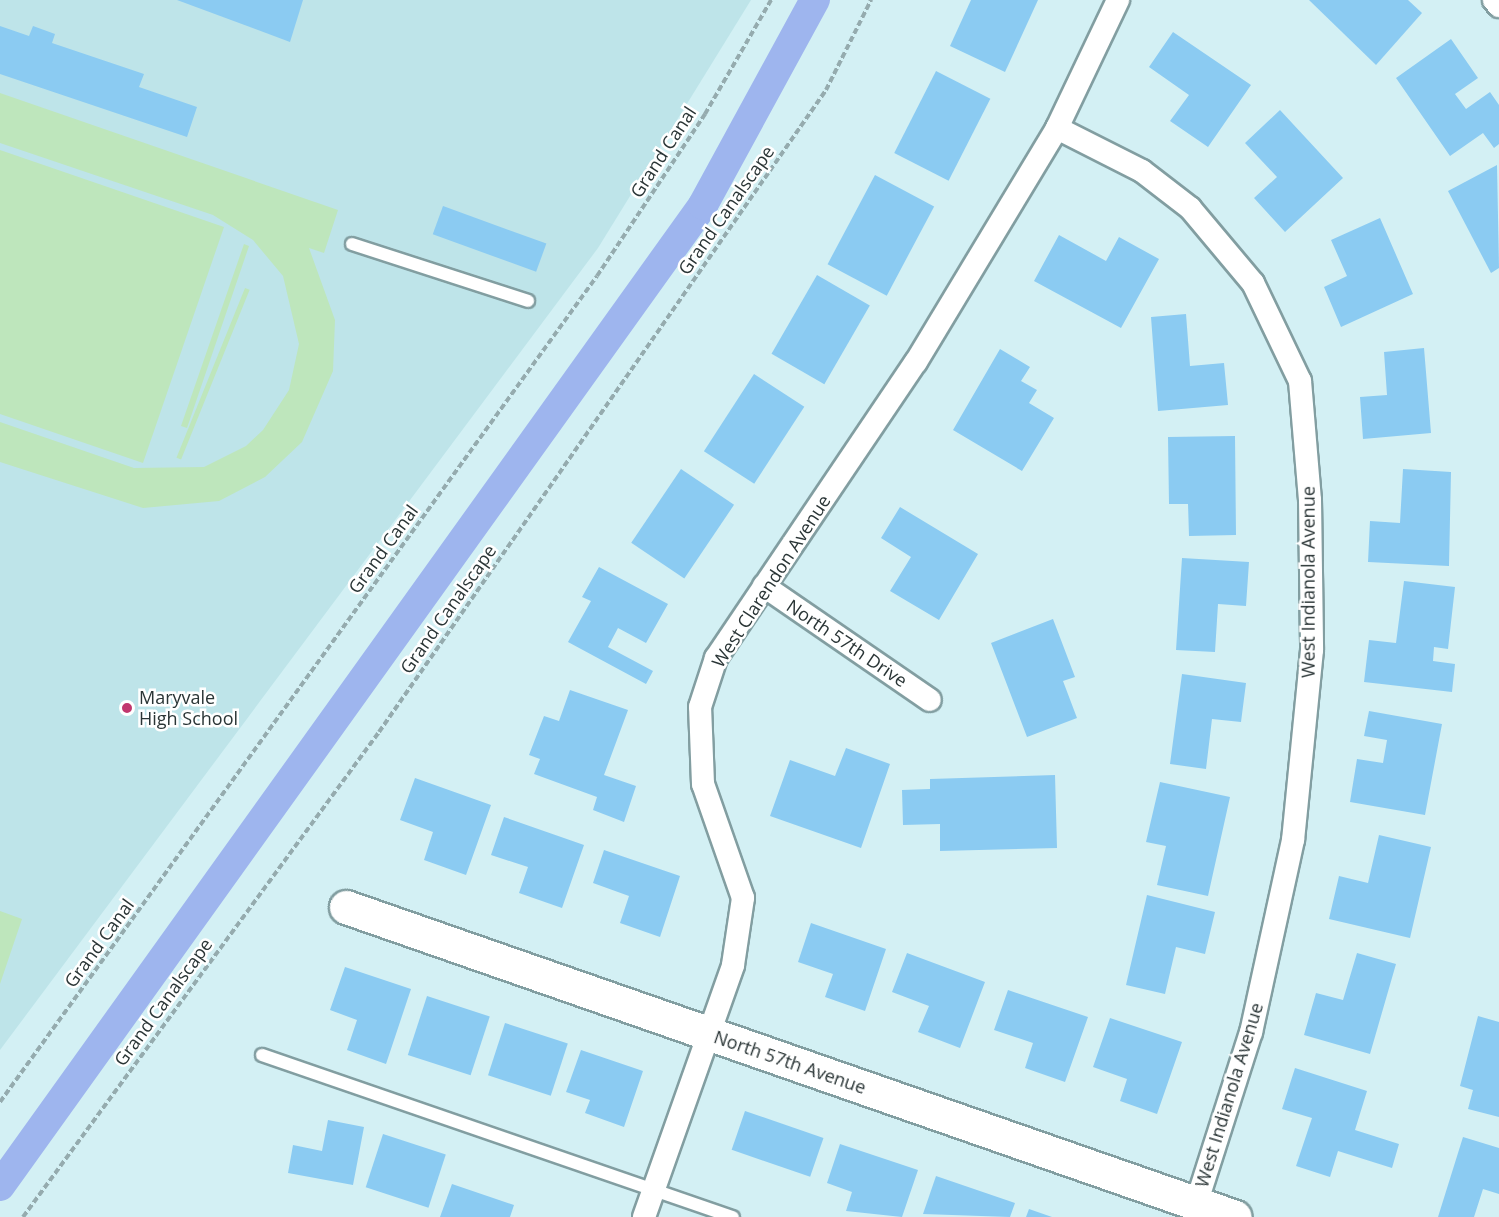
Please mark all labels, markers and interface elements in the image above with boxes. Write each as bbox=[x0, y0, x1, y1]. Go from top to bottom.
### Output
street label: Grand Canal bbox=[626, 102, 700, 202]
street label: Grand Canalscape bbox=[673, 141, 779, 279]
street label: West Indianola Avenue bbox=[1297, 486, 1319, 678]
street label: West Clarendon Avenue bbox=[707, 491, 835, 671]
street label: Grand Canal bbox=[344, 501, 422, 597]
street label: Grand Canalscape bbox=[395, 540, 501, 678]
street label: North 57th Drive bbox=[783, 595, 911, 691]
place label: Maryvale High School bbox=[139, 687, 238, 730]
marker: Maryvale High School bbox=[120, 701, 134, 715]
street label: Grand Canal bbox=[60, 895, 138, 991]
street label: Grand Canalscape bbox=[109, 934, 217, 1070]
street label: West Indianola Avenue bbox=[1191, 1000, 1267, 1190]
street label: North 57th Avenue bbox=[711, 1026, 869, 1098]

